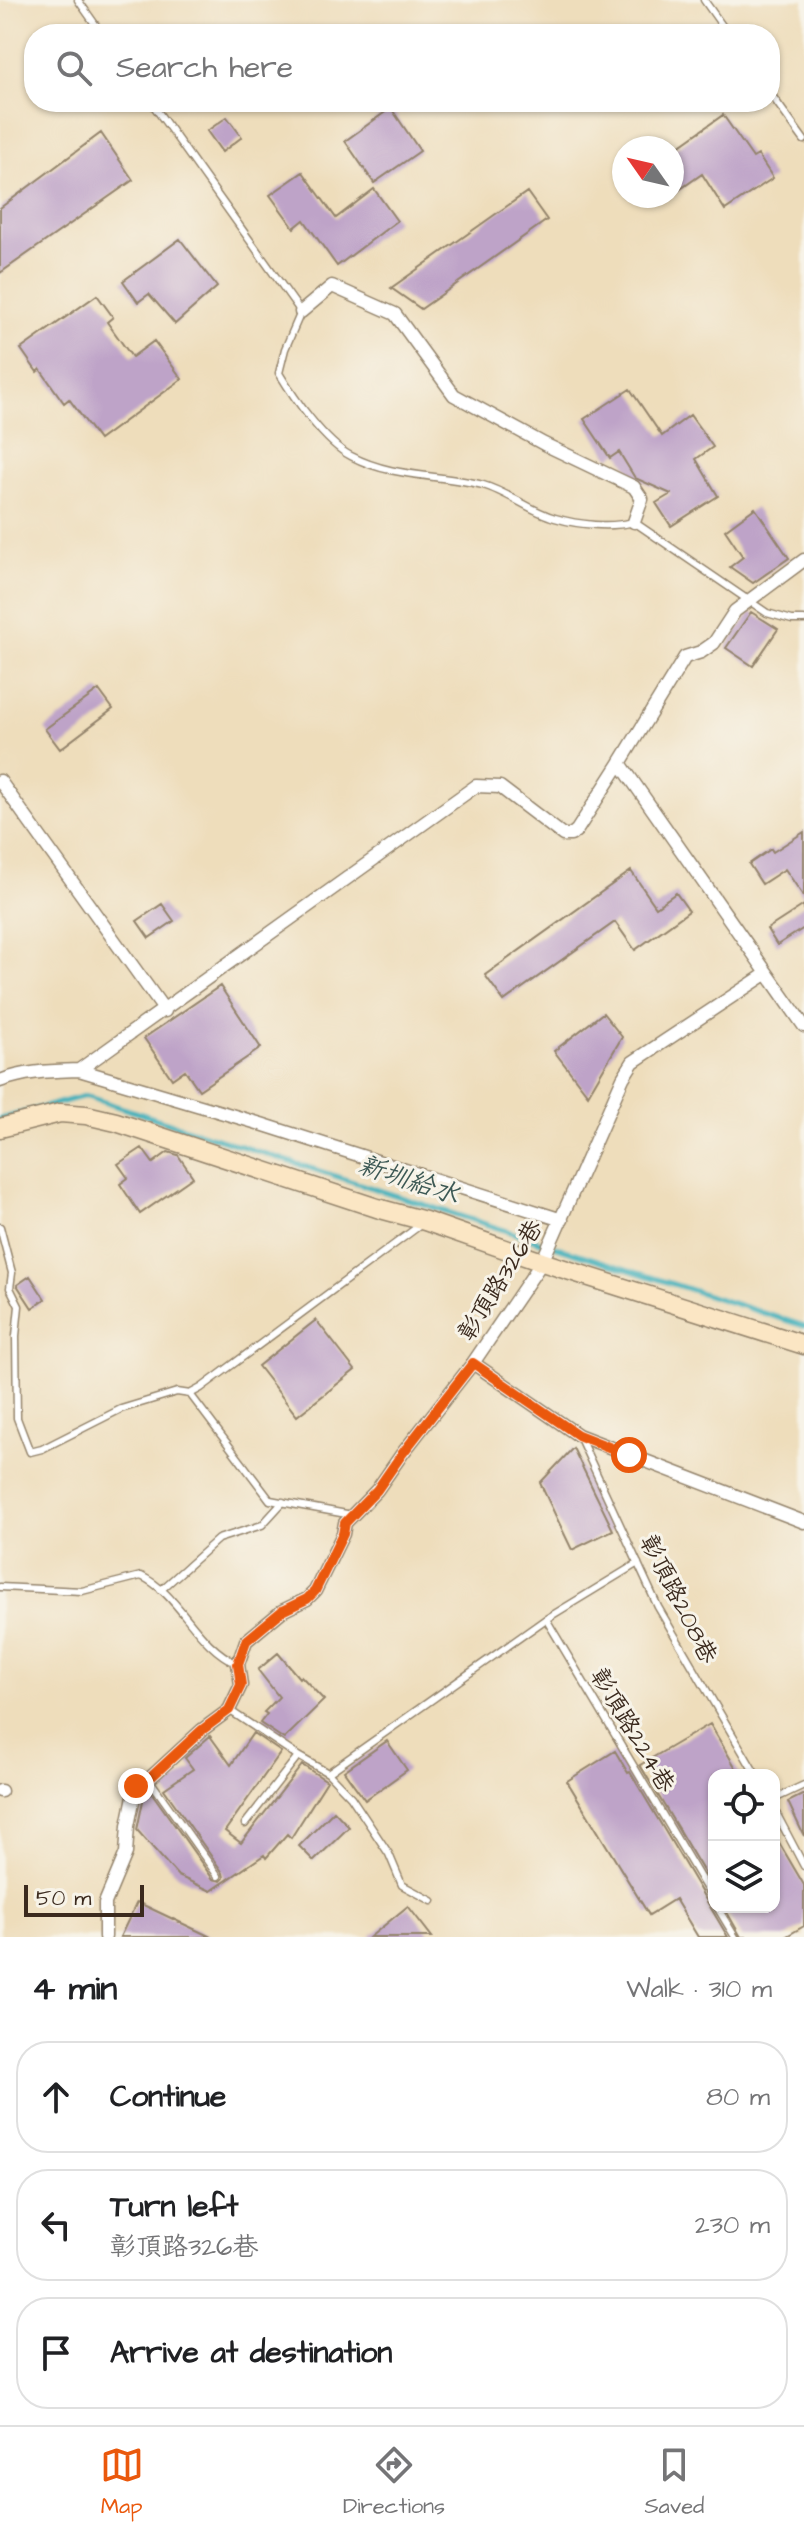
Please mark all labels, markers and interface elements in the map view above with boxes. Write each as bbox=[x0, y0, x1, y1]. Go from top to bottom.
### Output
search box bbox=[24, 24, 780, 112]
icon: search bbox=[52, 46, 96, 90]
text: Search here bbox=[116, 47, 293, 89]
north arrow bbox=[612, 136, 684, 208]
water label: 新圳給水 bbox=[354, 1147, 465, 1213]
street label: 彰頂路326巷 bbox=[450, 1213, 552, 1348]
route start bbox=[611, 1437, 647, 1473]
street label: 彰頂路208巷 bbox=[631, 1529, 725, 1670]
street label: 彰頂路224巷 bbox=[582, 1662, 683, 1799]
route end bbox=[118, 1768, 154, 1804]
map controls bbox=[708, 1769, 780, 1913]
button: locate bbox=[708, 1769, 780, 1841]
button: layers bbox=[708, 1841, 780, 1913]
scale bar bbox=[24, 1881, 144, 1917]
text: 50 m bbox=[36, 1883, 91, 1914]
text: 4 min bbox=[32, 1965, 117, 2013]
text: Walk · 310 m bbox=[626, 1971, 772, 2007]
icon: ahead bbox=[34, 2075, 78, 2119]
text: Continue bbox=[110, 2076, 226, 2118]
text: 80 m bbox=[706, 2079, 770, 2115]
text: Turn left bbox=[110, 2186, 238, 2228]
icon: left bbox=[34, 2203, 78, 2247]
text: 230 m bbox=[695, 2207, 770, 2243]
text: 彰頂路326巷 bbox=[110, 2229, 258, 2265]
icon: arrive bbox=[34, 2331, 78, 2375]
text: Arrive at destination bbox=[110, 2332, 392, 2374]
tab: Map bbox=[100, 2443, 144, 2522]
tab: Directions bbox=[343, 2443, 445, 2522]
tab: Saved bbox=[644, 2443, 704, 2522]

